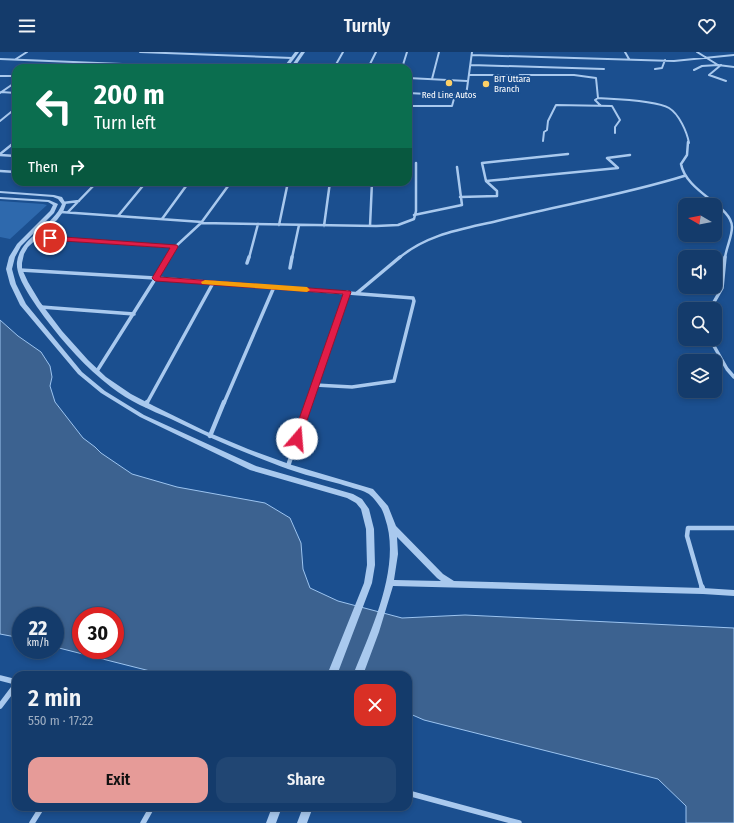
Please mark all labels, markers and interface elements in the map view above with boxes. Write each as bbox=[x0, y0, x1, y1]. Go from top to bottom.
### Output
icon: menu bbox=[16, 15, 38, 37]
text: Turnly bbox=[344, 15, 390, 37]
icon: heart bbox=[696, 15, 718, 37]
place label: BIT Uttara Branch bbox=[494, 74, 531, 94]
text: 200 m bbox=[94, 78, 165, 111]
marker: Red Line Autos bbox=[444, 78, 454, 88]
marker: BIT Uttara Branch bbox=[481, 79, 491, 89]
icon: left bbox=[28, 80, 80, 132]
place label: Red Line Autos bbox=[422, 90, 476, 100]
text: Turn left bbox=[94, 112, 156, 134]
icon: right bbox=[66, 156, 88, 178]
text: Then bbox=[28, 158, 58, 176]
north arrow bbox=[678, 198, 722, 242]
map controls bbox=[678, 198, 722, 398]
pin bbox=[33, 221, 67, 255]
icon: arrive bbox=[39, 227, 61, 249]
button: sound bbox=[678, 250, 722, 294]
button: search bbox=[678, 302, 722, 346]
button: layers bbox=[678, 354, 722, 398]
position arrow bbox=[276, 418, 318, 460]
speed limit sign: 30 bbox=[72, 607, 124, 659]
text: 22 bbox=[29, 616, 47, 640]
text: km/h bbox=[27, 637, 49, 649]
text: 2 min bbox=[28, 684, 81, 712]
button: close bbox=[354, 684, 396, 726]
text: 550 m · 17:22 bbox=[28, 713, 93, 728]
button: Exit bbox=[28, 757, 208, 803]
button: Share bbox=[216, 757, 396, 803]

